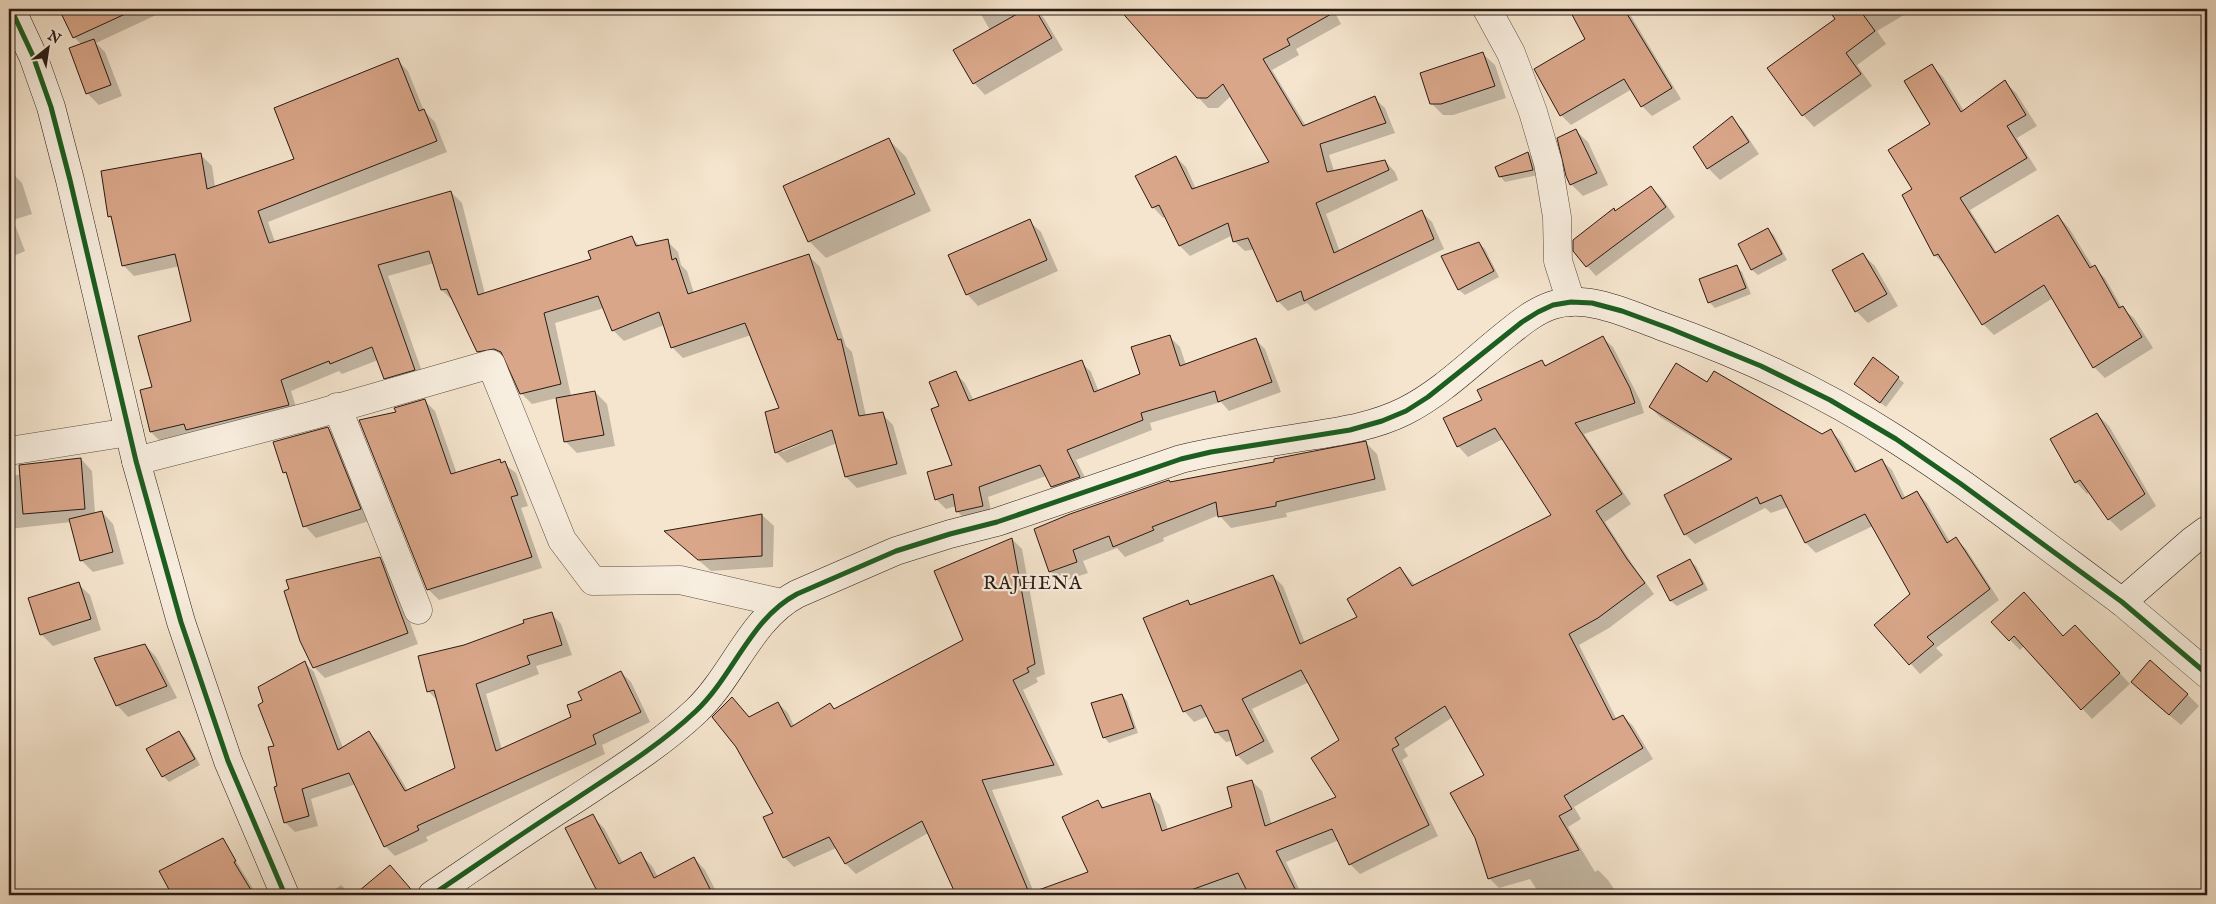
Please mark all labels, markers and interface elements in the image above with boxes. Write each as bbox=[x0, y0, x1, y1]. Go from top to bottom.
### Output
north arrow bbox=[22, 22, 72, 72]
text: N bbox=[43, 26, 64, 48]
district label: RAJHENA bbox=[983, 572, 1083, 596]

